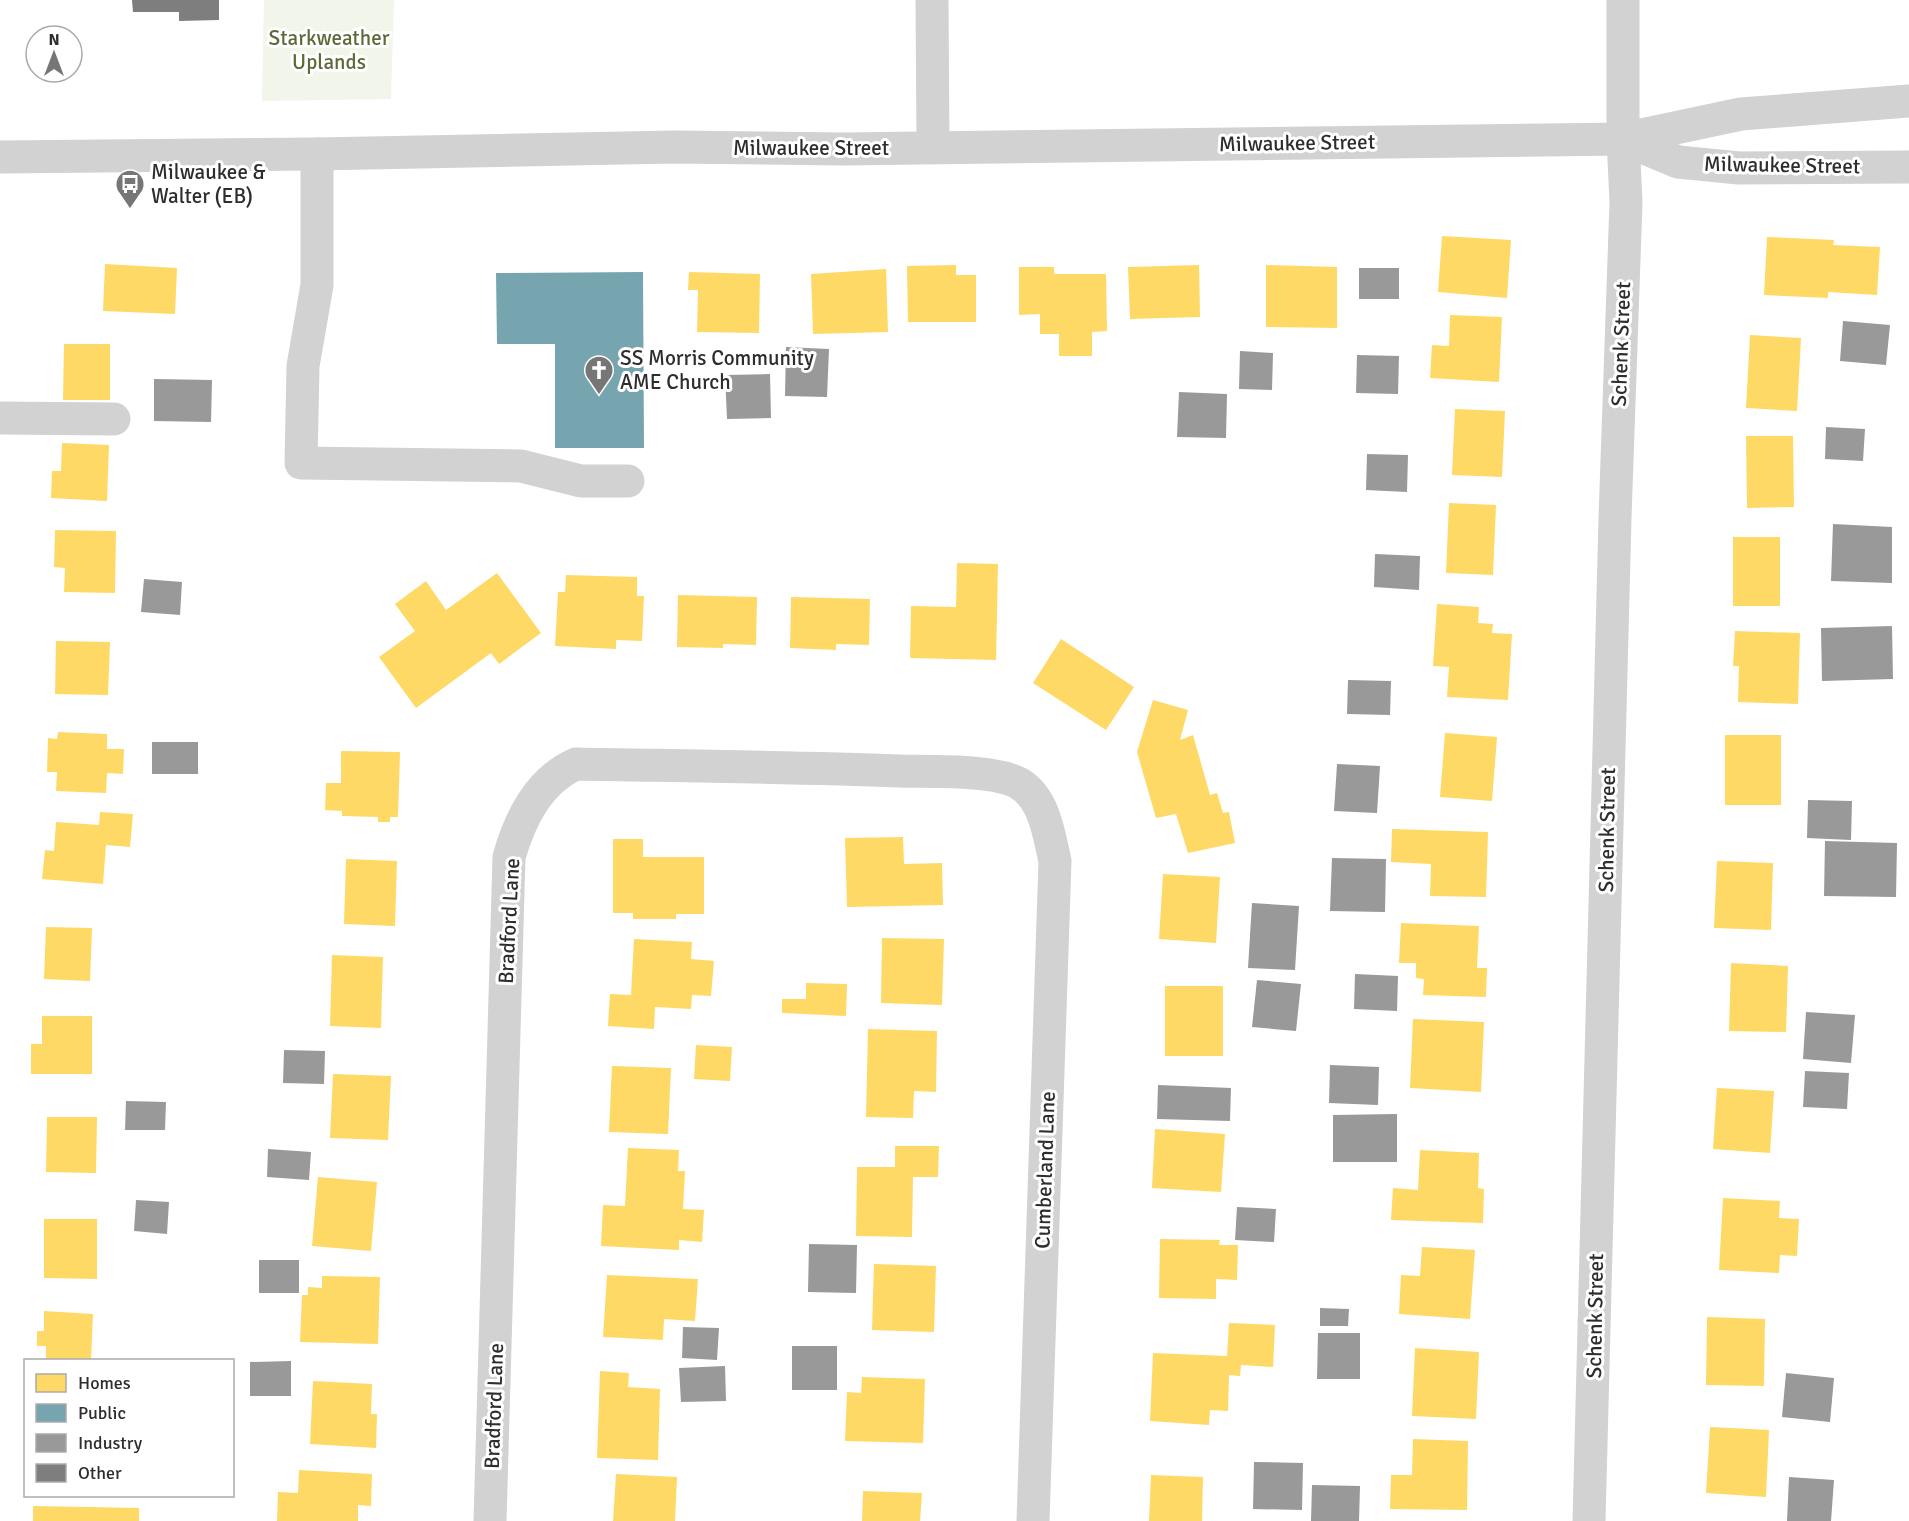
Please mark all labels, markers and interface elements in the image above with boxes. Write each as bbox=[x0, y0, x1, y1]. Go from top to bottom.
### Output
north arrow bbox=[24, 24, 84, 84]
park label: Starkweather Uplands bbox=[269, 25, 390, 75]
text: N bbox=[48, 30, 60, 50]
street label: Milwaukee Street bbox=[1219, 129, 1375, 157]
street label: Milwaukee Street bbox=[733, 135, 889, 161]
street label: Milwaukee Street bbox=[1704, 151, 1860, 179]
place label: Milwaukee & Walter (EB) bbox=[151, 159, 266, 209]
bus stop icon: Milwaukee & Walter (EB) bbox=[114, 168, 146, 210]
street label: Schenk Street bbox=[1606, 281, 1636, 407]
place label: SS Morris Community AME Church bbox=[620, 345, 814, 395]
church icon: SS Morris Community AME Church bbox=[583, 354, 615, 396]
street label: Schenk Street bbox=[1593, 767, 1621, 893]
street label: Bradford Lane bbox=[493, 857, 525, 985]
street label: Cumberland Lane bbox=[1029, 1091, 1061, 1249]
street label: Schenk Street bbox=[1581, 1253, 1609, 1379]
street label: Bradford Lane bbox=[479, 1343, 509, 1469]
legend bbox=[24, 1359, 234, 1497]
text: Homes bbox=[78, 1372, 131, 1394]
text: Public bbox=[78, 1402, 126, 1424]
text: Industry bbox=[78, 1432, 143, 1454]
text: Other bbox=[78, 1462, 122, 1484]

